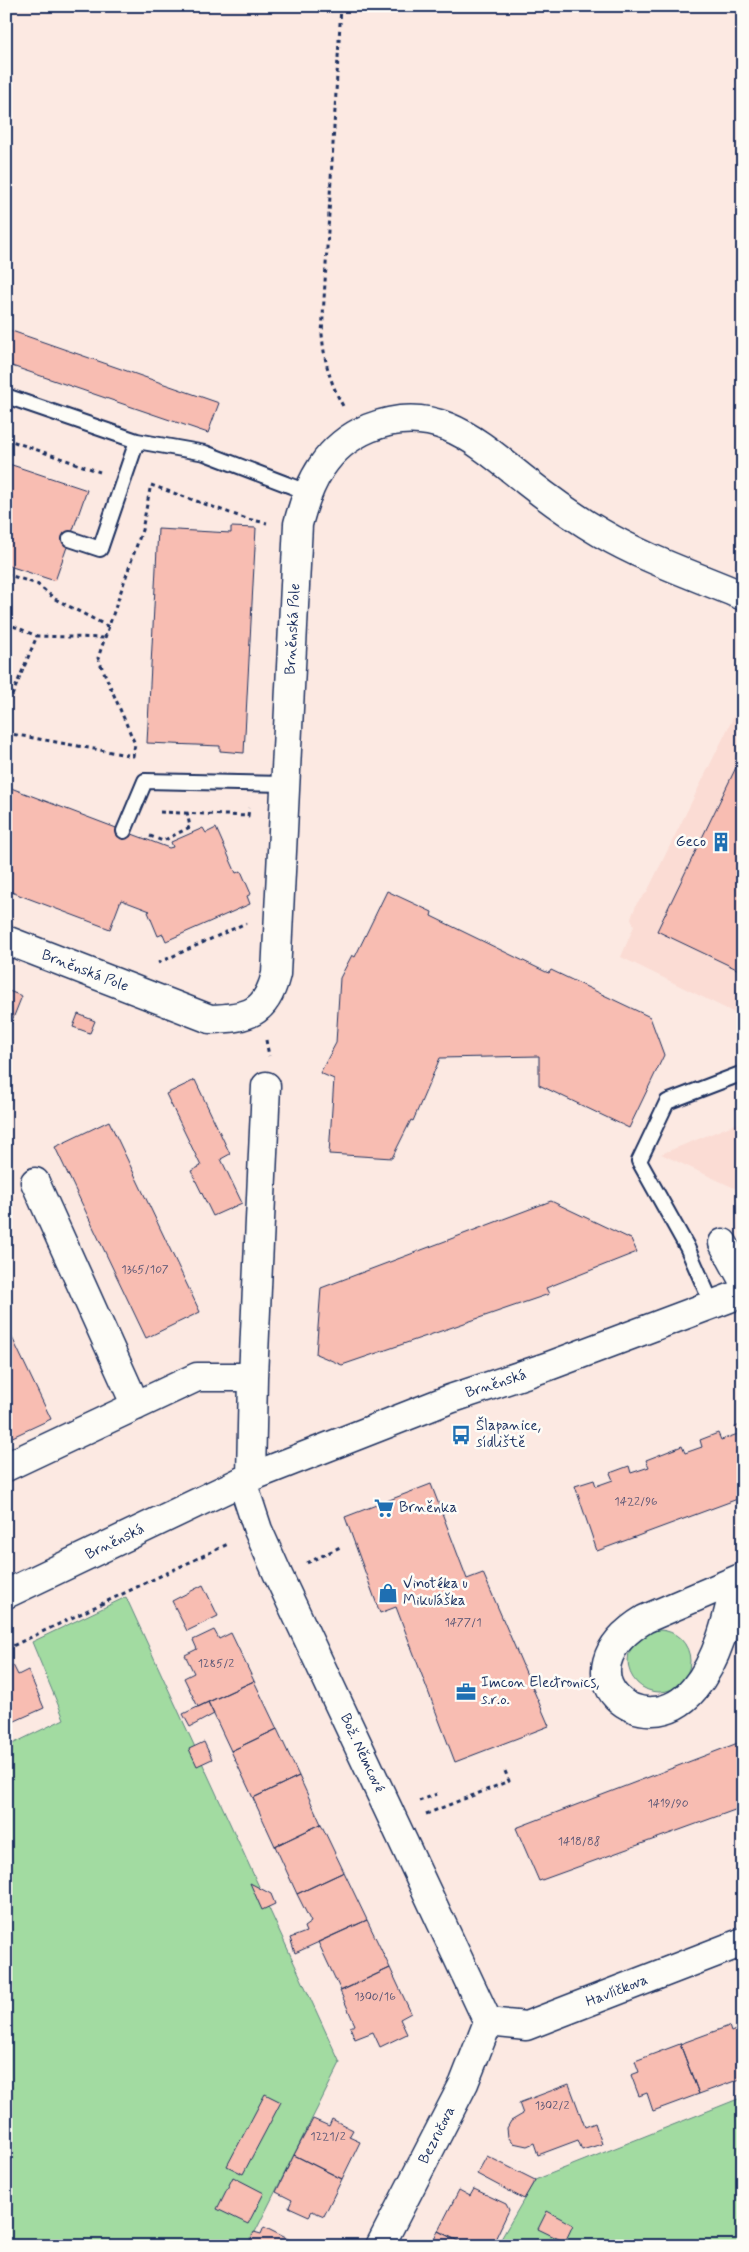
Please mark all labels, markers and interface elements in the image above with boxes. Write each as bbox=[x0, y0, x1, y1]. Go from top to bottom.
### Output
street label: Brněnská Pole bbox=[281, 582, 305, 675]
building icon: Geco bbox=[710, 831, 732, 853]
place label: Geco bbox=[676, 832, 706, 852]
street label: Brněnská Pole bbox=[39, 945, 132, 997]
house number: 1365/107 bbox=[121, 1262, 169, 1278]
street label: Brněnská bbox=[463, 1365, 529, 1403]
place label: Šlapanice, sídliště bbox=[476, 1416, 541, 1453]
bus stop icon: Šlapanice, sídliště bbox=[450, 1424, 472, 1446]
house number: 1422/96 bbox=[614, 1494, 658, 1510]
supermarket icon: Brněnka bbox=[373, 1497, 395, 1519]
place label: Brněnka bbox=[399, 1498, 457, 1518]
street label: Brněnská bbox=[82, 1519, 148, 1565]
place label: Vinotéka u Mikuláška bbox=[403, 1574, 468, 1611]
shop icon: Vinotéka u Mikuláška bbox=[377, 1582, 399, 1604]
house number: 1477/1 bbox=[444, 1615, 482, 1631]
house number: 1285/2 bbox=[198, 1656, 234, 1672]
place label: Imcon Electronics, s.r.o. bbox=[481, 1673, 600, 1710]
office icon: Imcon Electronics, s.r.o. bbox=[455, 1681, 477, 1703]
street label: Bož. Němcové bbox=[335, 1710, 389, 1796]
house number: 1419/90 bbox=[647, 1796, 689, 1812]
house number: 1418/88 bbox=[558, 1834, 600, 1850]
street label: Havlíčkova bbox=[583, 1970, 651, 2012]
house number: 1300/16 bbox=[354, 1989, 396, 2005]
house number: 1302/2 bbox=[535, 2098, 569, 2114]
street label: Bezručova bbox=[414, 2102, 460, 2167]
house number: 1221/2 bbox=[310, 2129, 346, 2145]

